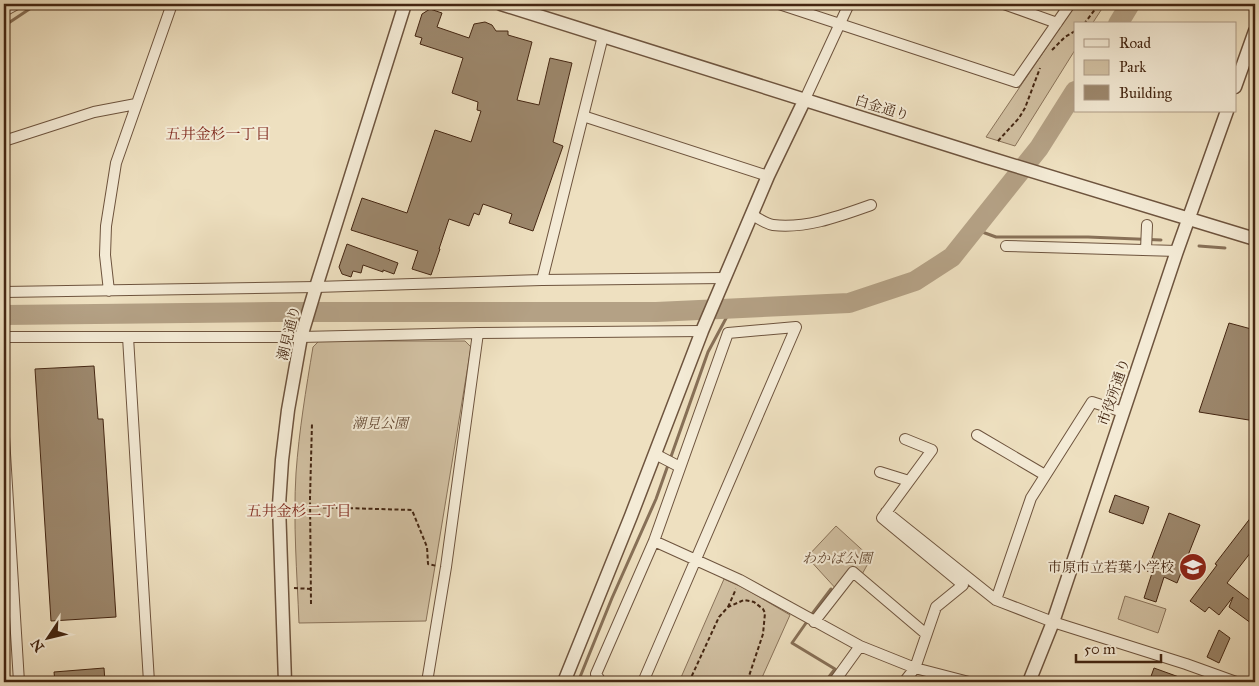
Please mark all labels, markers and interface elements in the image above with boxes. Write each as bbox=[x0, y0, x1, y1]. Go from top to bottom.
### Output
legend bbox=[1074, 22, 1236, 112]
text: Road bbox=[1119, 34, 1151, 52]
text: Park bbox=[1119, 58, 1146, 76]
text: Building bbox=[1119, 84, 1173, 102]
street label: 白金通り bbox=[853, 92, 911, 124]
district label: 五井金杉一丁目 bbox=[165, 125, 271, 143]
street label: 潮見通り bbox=[274, 304, 304, 362]
street label: 市役所通り bbox=[1095, 356, 1133, 428]
park label: 潮見公園 bbox=[352, 415, 410, 432]
district label: 五井金杉二丁目 bbox=[246, 502, 352, 520]
park label: わかば公園 bbox=[802, 550, 874, 567]
school or university icon: 市原市立若葉小学校 bbox=[1178, 552, 1208, 582]
place label: 市原市立若葉小学校 bbox=[1048, 559, 1174, 576]
north arrow bbox=[22, 614, 72, 664]
scale bar bbox=[1076, 631, 1162, 663]
text: N bbox=[27, 635, 48, 655]
text: 50 m bbox=[1084, 640, 1116, 658]

